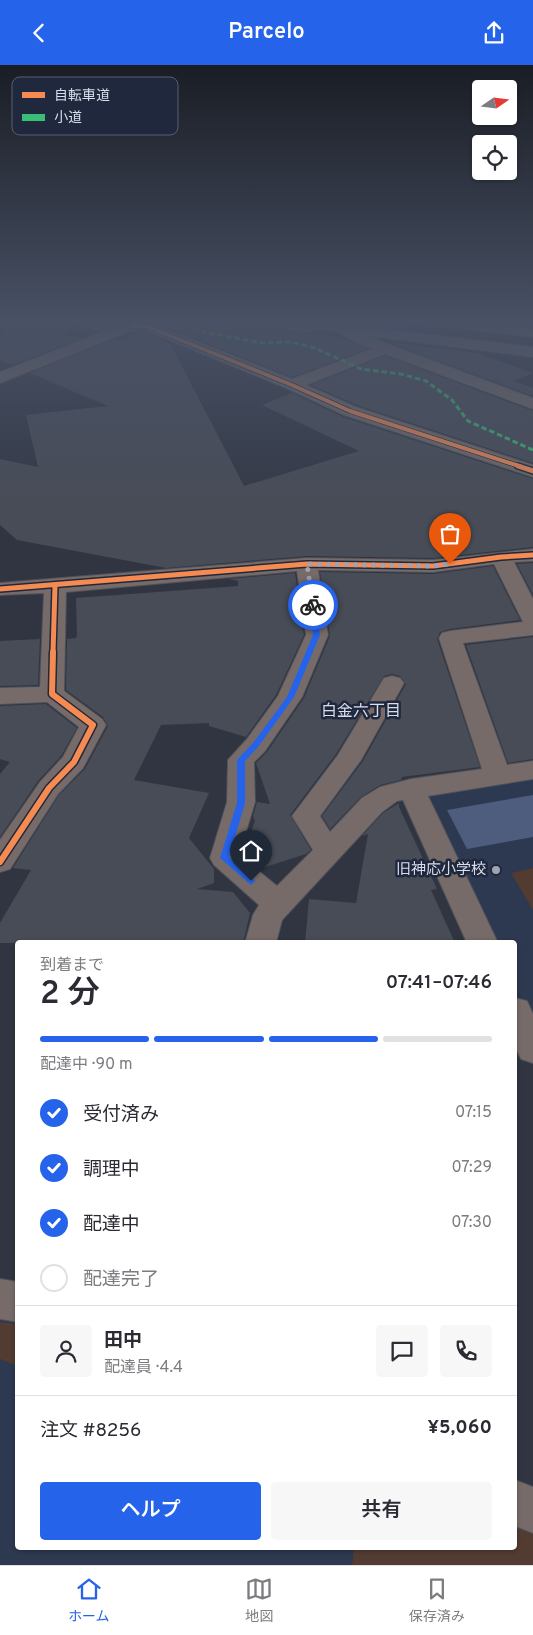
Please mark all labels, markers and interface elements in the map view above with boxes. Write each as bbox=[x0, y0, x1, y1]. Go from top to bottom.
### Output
icon: back bbox=[25, 19, 53, 47]
text: Parcelo bbox=[228, 19, 305, 46]
icon: share bbox=[480, 19, 508, 47]
legend bbox=[12, 77, 178, 135]
north arrow bbox=[472, 80, 518, 125]
map controls bbox=[472, 80, 517, 180]
text: 自転車道 bbox=[54, 88, 110, 105]
text: 小道 bbox=[54, 110, 82, 127]
button: locate bbox=[472, 135, 517, 180]
pin bbox=[429, 513, 471, 564]
icon: bag bbox=[436, 520, 464, 548]
courier bbox=[288, 580, 338, 630]
icon: bike bbox=[299, 591, 327, 619]
district label: 白金六丁目 bbox=[321, 702, 401, 722]
pin bbox=[230, 830, 272, 881]
icon: home bbox=[237, 837, 265, 865]
place label: 旧神応小学校 bbox=[396, 861, 486, 880]
marker: 旧神応小学校 bbox=[490, 864, 502, 876]
text: 到着まで bbox=[40, 956, 104, 976]
text: 07:41–07:46 bbox=[386, 971, 492, 995]
text: 2 分 bbox=[40, 975, 99, 1015]
text: 配達中 · 90 m bbox=[40, 1055, 133, 1075]
icon: check bbox=[40, 1099, 68, 1127]
text: 受付済み bbox=[83, 1103, 159, 1127]
text: 07:15 bbox=[455, 1103, 492, 1123]
icon: check bbox=[40, 1154, 68, 1182]
text: 調理中 bbox=[83, 1158, 140, 1182]
text: 07:29 bbox=[452, 1158, 492, 1178]
icon: check bbox=[40, 1209, 68, 1237]
text: 配達中 bbox=[83, 1213, 140, 1237]
text: 07:30 bbox=[451, 1213, 492, 1233]
text: 配達完了 bbox=[83, 1268, 159, 1292]
button: person bbox=[40, 1325, 92, 1377]
button: chat bbox=[376, 1325, 428, 1377]
button: phone bbox=[440, 1325, 492, 1377]
text: 田中 bbox=[104, 1329, 142, 1353]
text: 配達員 · 4.4 bbox=[104, 1358, 183, 1378]
text: ¥5,060 bbox=[427, 1416, 492, 1440]
text: 注文 #8256 bbox=[40, 1419, 141, 1443]
button: ヘルプ bbox=[40, 1482, 261, 1540]
button: 共有 bbox=[271, 1482, 492, 1540]
tab: ホーム bbox=[68, 1575, 109, 1626]
tab: 地図 bbox=[245, 1575, 273, 1626]
tab: 保存済み bbox=[409, 1575, 465, 1626]

